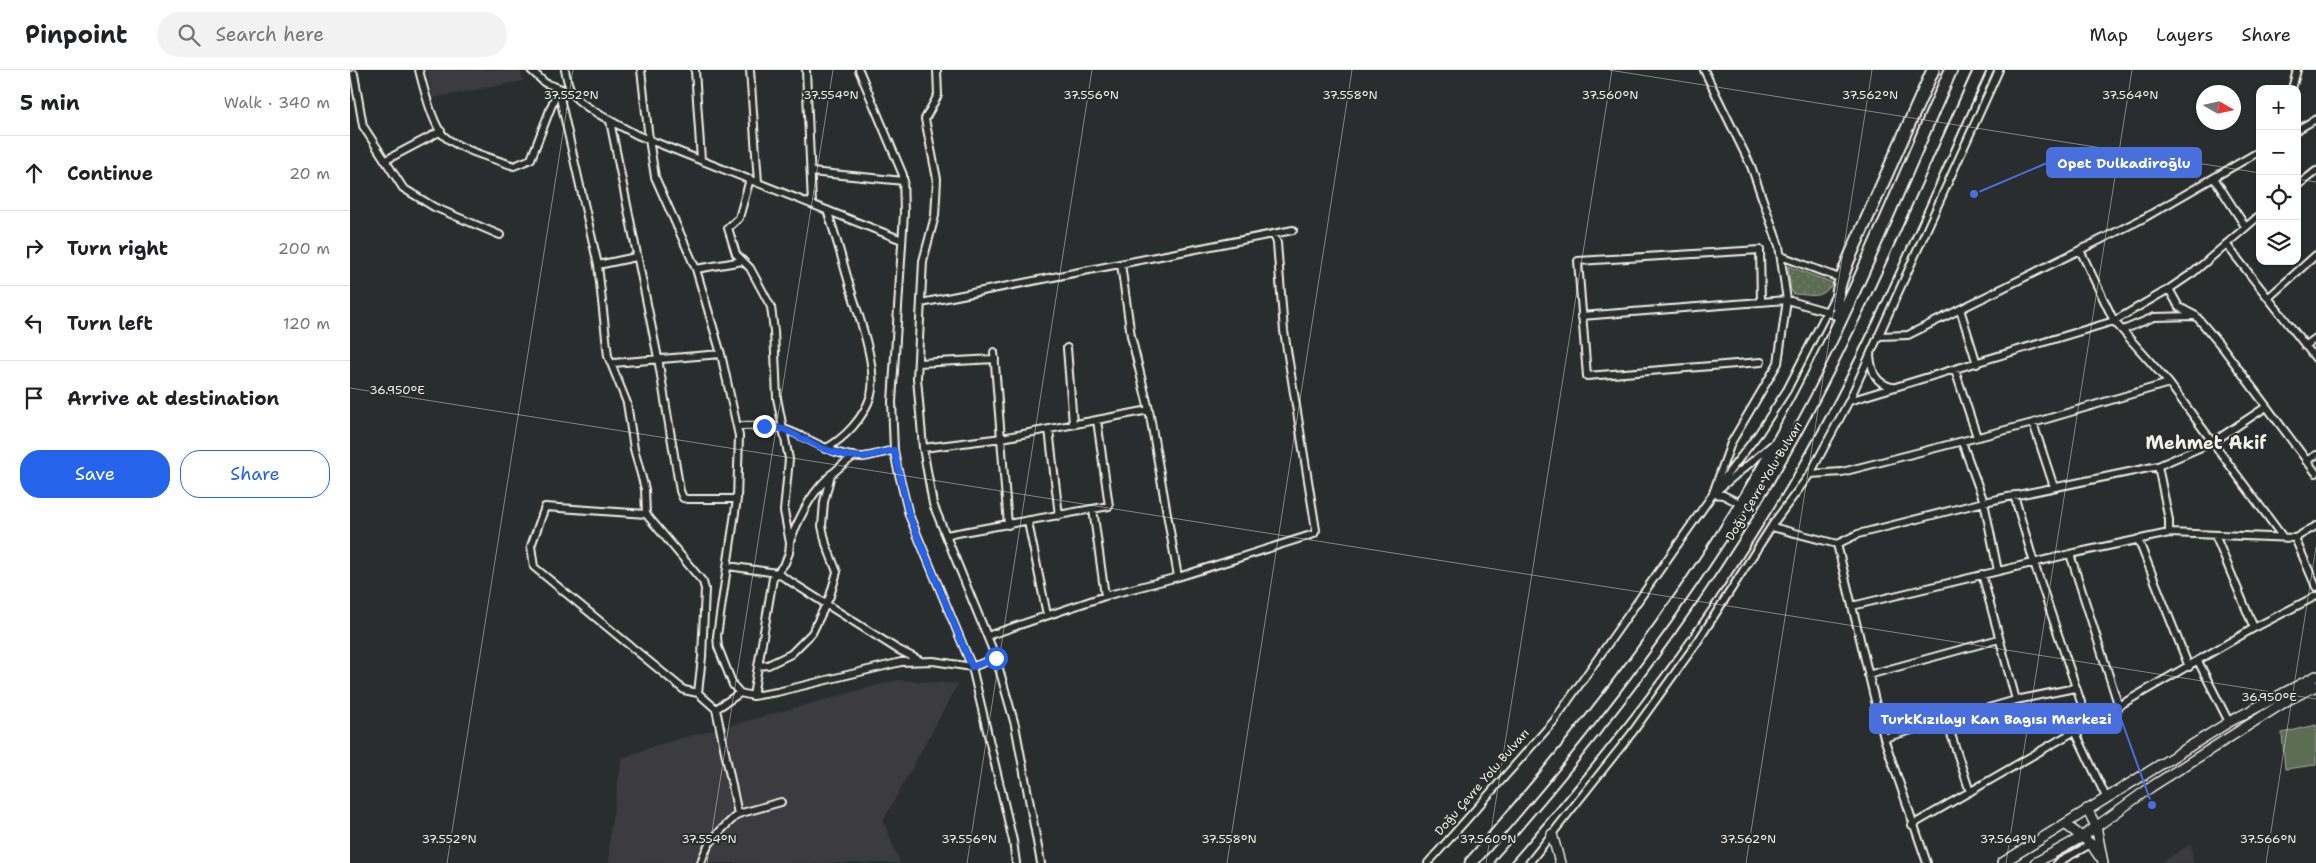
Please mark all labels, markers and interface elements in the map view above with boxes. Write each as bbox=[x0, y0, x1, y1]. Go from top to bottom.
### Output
search box bbox=[157, 12, 507, 57]
text: Pinpoint bbox=[25, 19, 127, 51]
icon: search bbox=[175, 21, 203, 49]
text: Search here bbox=[215, 22, 324, 47]
text: Map bbox=[2090, 23, 2128, 47]
text: Layers bbox=[2156, 23, 2213, 47]
text: Share bbox=[2241, 23, 2291, 47]
north arrow bbox=[2196, 85, 2241, 130]
map controls bbox=[2256, 85, 2301, 265]
button: + bbox=[2256, 85, 2301, 130]
text: 37.552°N bbox=[543, 87, 599, 103]
text: 37.554°N bbox=[803, 87, 859, 103]
text: 37.556°N bbox=[1063, 87, 1119, 103]
text: 37.558°N bbox=[1322, 87, 1378, 103]
text: 37.560°N bbox=[1582, 87, 1638, 103]
text: 37.562°N bbox=[1842, 87, 1898, 103]
text: 37.564°N bbox=[2102, 87, 2158, 103]
text: 5 min bbox=[20, 89, 80, 117]
text: Walk · 340 m bbox=[224, 92, 330, 113]
button: − bbox=[2256, 130, 2301, 175]
callout: Opet Dulkadiroğlu bbox=[2047, 148, 2201, 177]
text: Opet Dulkadiroğlu bbox=[2057, 154, 2191, 172]
icon: ahead bbox=[20, 159, 48, 187]
text: Continue bbox=[67, 161, 153, 186]
text: 20 m bbox=[289, 163, 330, 184]
button: locate bbox=[2256, 175, 2301, 220]
button: layers bbox=[2256, 220, 2301, 265]
icon: right bbox=[20, 234, 48, 262]
text: Turn right bbox=[67, 236, 168, 261]
text: 200 m bbox=[278, 238, 330, 259]
icon: left bbox=[20, 309, 48, 337]
text: Turn left bbox=[67, 311, 153, 336]
text: 120 m bbox=[283, 313, 330, 334]
text: 36.950°E bbox=[369, 382, 425, 398]
icon: arrive bbox=[20, 384, 48, 412]
text: Arrive at destination bbox=[67, 386, 279, 411]
route end bbox=[753, 415, 776, 438]
street label: Doğu Çevre Yolu Bulvarı bbox=[1722, 418, 1806, 544]
district label: Mehmet Akif bbox=[2145, 431, 2267, 455]
button: Save bbox=[20, 450, 170, 498]
button: Share bbox=[180, 450, 330, 498]
route start bbox=[985, 647, 1008, 670]
text: 36.950°E bbox=[2241, 689, 2297, 705]
callout: TurkKızılayı Kan Bagısı Merkezi bbox=[1870, 704, 2121, 733]
text: TurkKızılayı Kan Bagısı Merkezi bbox=[1880, 710, 2112, 728]
street label: Doğu Çevre Yolu Bulvarı bbox=[1431, 725, 1533, 839]
text: 37.552°N bbox=[421, 831, 477, 847]
text: 37.554°N bbox=[681, 831, 737, 847]
text: 37.556°N bbox=[941, 831, 997, 847]
text: 37.558°N bbox=[1201, 831, 1257, 847]
text: 37.560°N bbox=[1460, 831, 1516, 847]
text: 37.562°N bbox=[1720, 831, 1776, 847]
text: 37.564°N bbox=[1980, 831, 2036, 847]
text: 37.566°N bbox=[2240, 831, 2296, 847]

